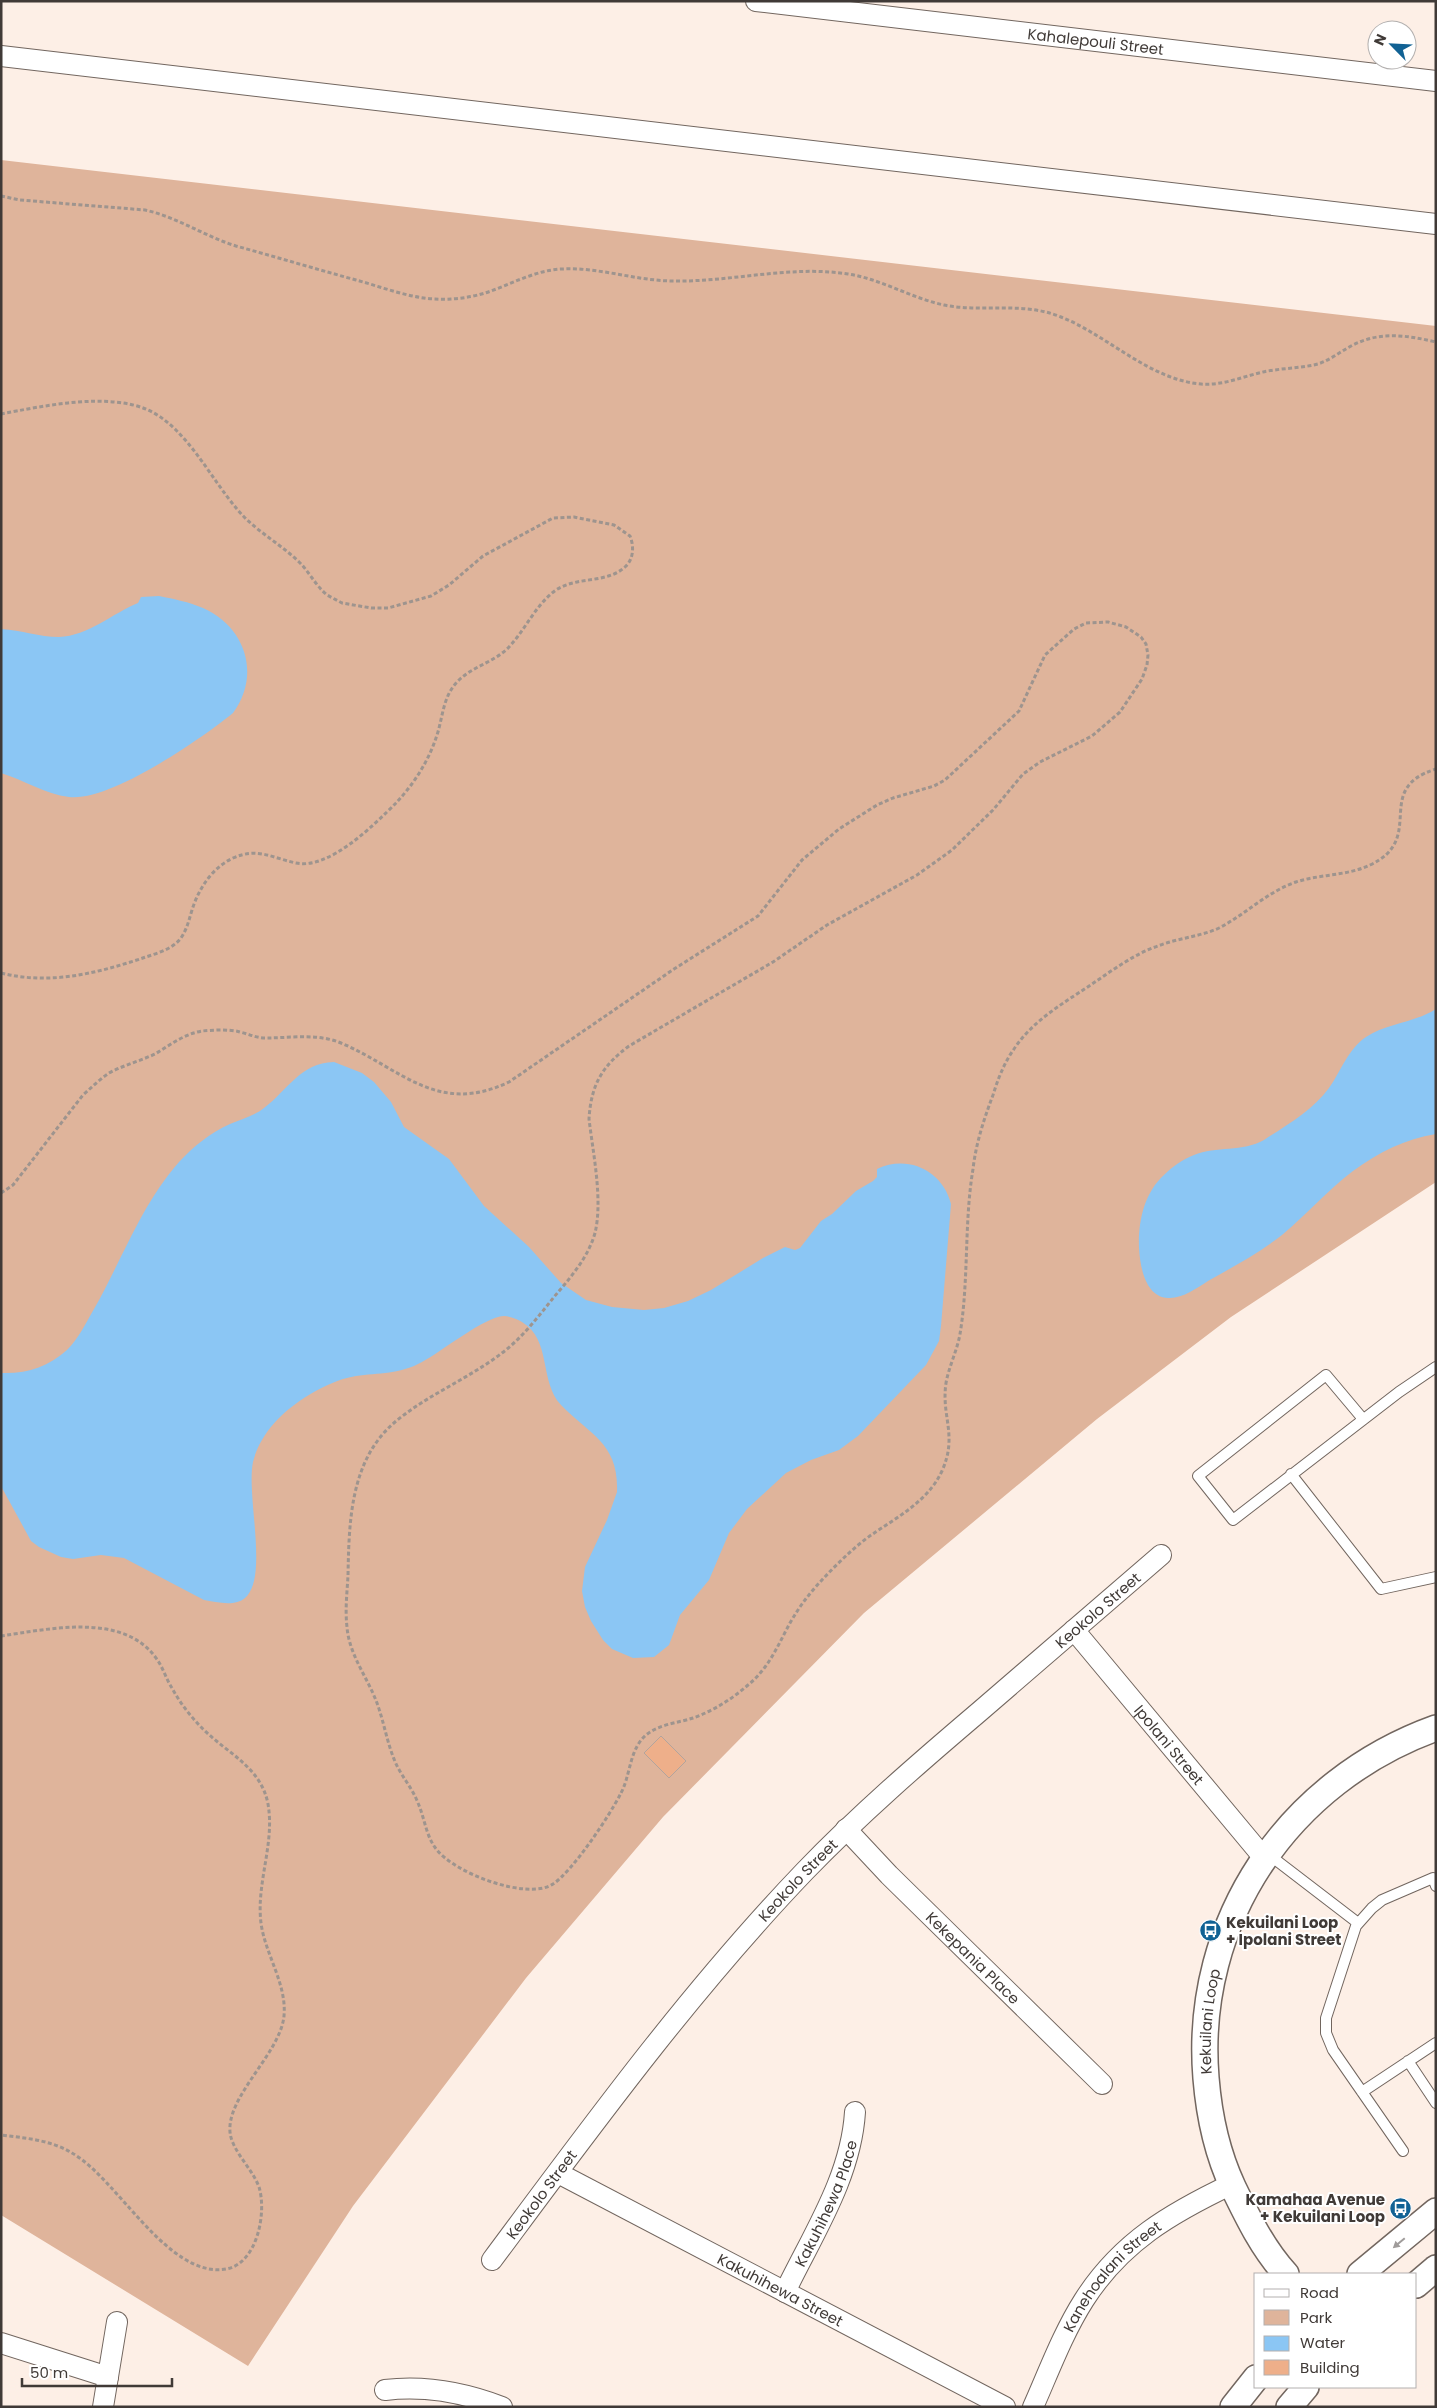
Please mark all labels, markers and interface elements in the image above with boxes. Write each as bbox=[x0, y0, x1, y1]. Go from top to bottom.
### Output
north arrow bbox=[1367, 20, 1417, 70]
street label: Kahalepouli Street bbox=[1027, 23, 1165, 59]
text: N bbox=[1369, 31, 1391, 49]
street label: Keokolo Street bbox=[1050, 1567, 1145, 1653]
street label: Ipolani Street bbox=[1130, 1700, 1209, 1789]
street label: Keokolo Street bbox=[753, 1834, 842, 1926]
street label: Kekepania Place bbox=[922, 1907, 1025, 2009]
place label: Kekuilani Loop + Ipolani Street bbox=[1226, 1912, 1341, 1950]
bus stop icon: Kekuilani Loop + Ipolani Street bbox=[1198, 1919, 1222, 1943]
street label: Kekuilani Loop bbox=[1194, 1966, 1225, 2075]
street label: Kakuhihewa Place bbox=[789, 2138, 861, 2270]
street label: Keokolo Street bbox=[501, 2145, 581, 2243]
place label: Kamahaa Avenue + Kekuilani Loop bbox=[1245, 2189, 1385, 2227]
bus stop icon: Kamahaa Avenue + Kekuilani Loop bbox=[1389, 2196, 1413, 2220]
street label: Kanehoalani Street bbox=[1058, 2215, 1165, 2335]
one-way arrow bbox=[1392, 2237, 1405, 2248]
street label: Kakuhihewa Street bbox=[714, 2248, 847, 2331]
legend bbox=[1254, 2273, 1417, 2388]
text: Road bbox=[1300, 2282, 1339, 2303]
text: Park bbox=[1300, 2307, 1332, 2328]
text: Water bbox=[1300, 2332, 1346, 2353]
scale bar bbox=[22, 2356, 172, 2388]
text: Building bbox=[1300, 2357, 1360, 2378]
text: 50 m bbox=[30, 2362, 68, 2383]

